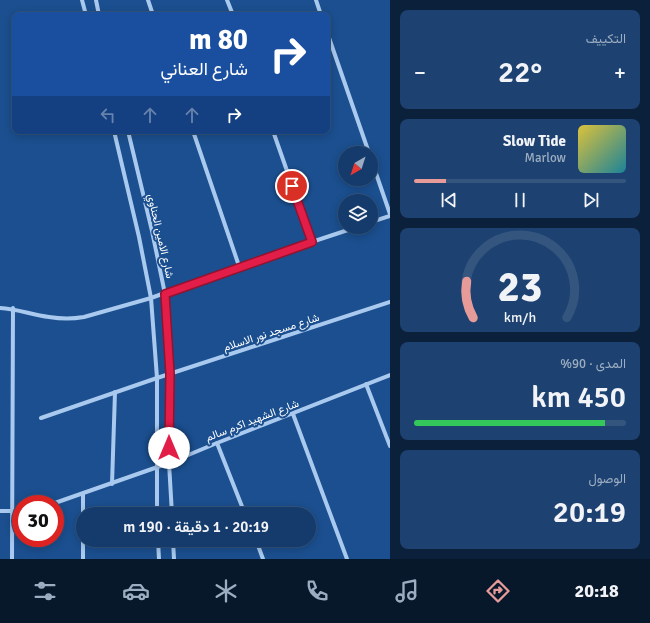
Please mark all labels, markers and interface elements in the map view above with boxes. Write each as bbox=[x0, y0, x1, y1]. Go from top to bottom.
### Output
text: 80 m bbox=[189, 23, 248, 57]
icon: right bbox=[262, 28, 314, 80]
text: التكييف bbox=[586, 31, 626, 47]
text: 22° bbox=[498, 54, 542, 91]
text: شارع العناني bbox=[161, 58, 248, 80]
text: − bbox=[414, 59, 426, 86]
text: + bbox=[614, 59, 626, 86]
icon: left bbox=[97, 104, 119, 126]
icon: ahead bbox=[139, 104, 161, 126]
icon: ahead bbox=[181, 104, 203, 126]
icon: right bbox=[223, 104, 245, 126]
text: Slow Tide bbox=[503, 132, 566, 150]
north arrow bbox=[338, 146, 378, 186]
map controls bbox=[338, 146, 378, 234]
text: Marlow bbox=[524, 150, 566, 166]
pin bbox=[275, 169, 309, 203]
icon: arrive bbox=[281, 175, 303, 197]
icon: previous bbox=[438, 189, 460, 211]
icon: pause bbox=[509, 189, 531, 211]
icon: next bbox=[580, 189, 602, 211]
street label: شارع الامين الحناوي bbox=[142, 193, 177, 281]
button: layers bbox=[338, 194, 378, 234]
text: 23 bbox=[498, 261, 542, 312]
text: km/h bbox=[504, 308, 536, 325]
street label: شارع مسجد نور الاسلام bbox=[221, 311, 321, 355]
text: المدى · 90% bbox=[560, 356, 626, 372]
text: 450 km bbox=[531, 379, 626, 416]
street label: شارع الشهيد اكرم سالم bbox=[204, 397, 301, 445]
position arrow bbox=[148, 427, 190, 469]
text: الوصول bbox=[588, 471, 626, 487]
text: 20:19 bbox=[553, 494, 626, 531]
speed limit sign: 30 bbox=[12, 495, 64, 547]
text: 20:19 · 1 دقيقة · 190 m bbox=[123, 518, 269, 536]
icon: filters bbox=[31, 577, 59, 605]
icon: car bbox=[122, 577, 150, 605]
icon: climate bbox=[212, 577, 240, 605]
icon: phone bbox=[303, 577, 331, 605]
icon: music bbox=[393, 577, 421, 605]
icon: directions bbox=[484, 577, 512, 605]
text: 20:18 bbox=[575, 580, 619, 602]

